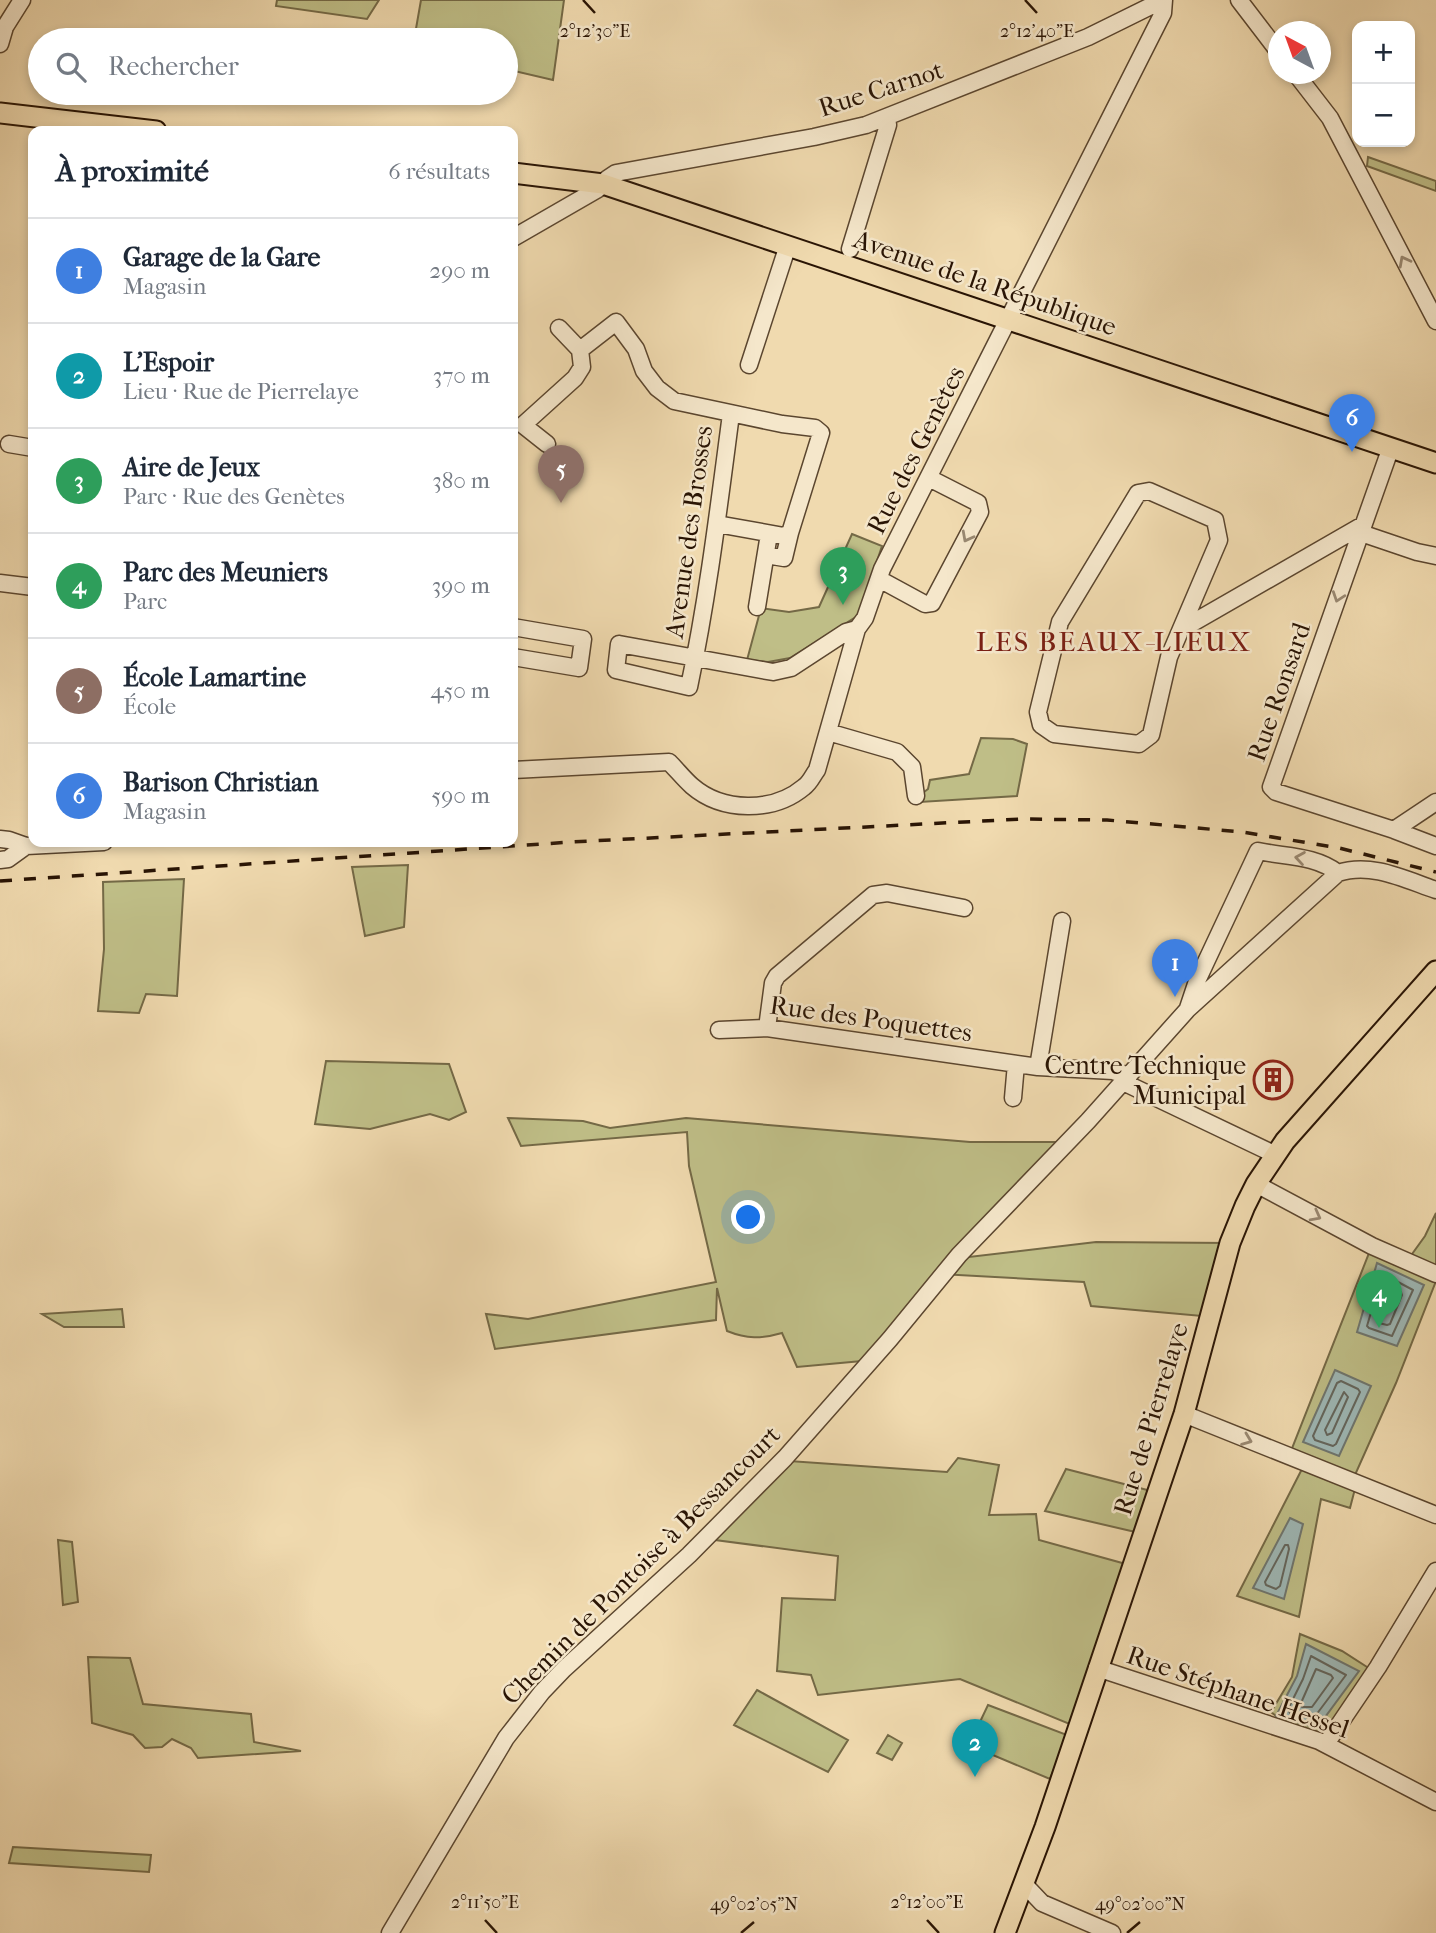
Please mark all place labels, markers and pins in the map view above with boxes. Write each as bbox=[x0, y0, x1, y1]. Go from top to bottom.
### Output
pin: 6 bbox=[1329, 394, 1375, 452]
pin: 5 bbox=[538, 445, 584, 503]
pin: 3 bbox=[820, 547, 866, 605]
pin: 1 bbox=[1152, 939, 1198, 997]
place label: Centre Technique Municipal bbox=[1044, 1050, 1246, 1111]
building icon: Centre Technique Municipal bbox=[1252, 1059, 1294, 1101]
pin: 4 bbox=[1356, 1270, 1402, 1328]
pin: 2 bbox=[952, 1719, 998, 1777]

